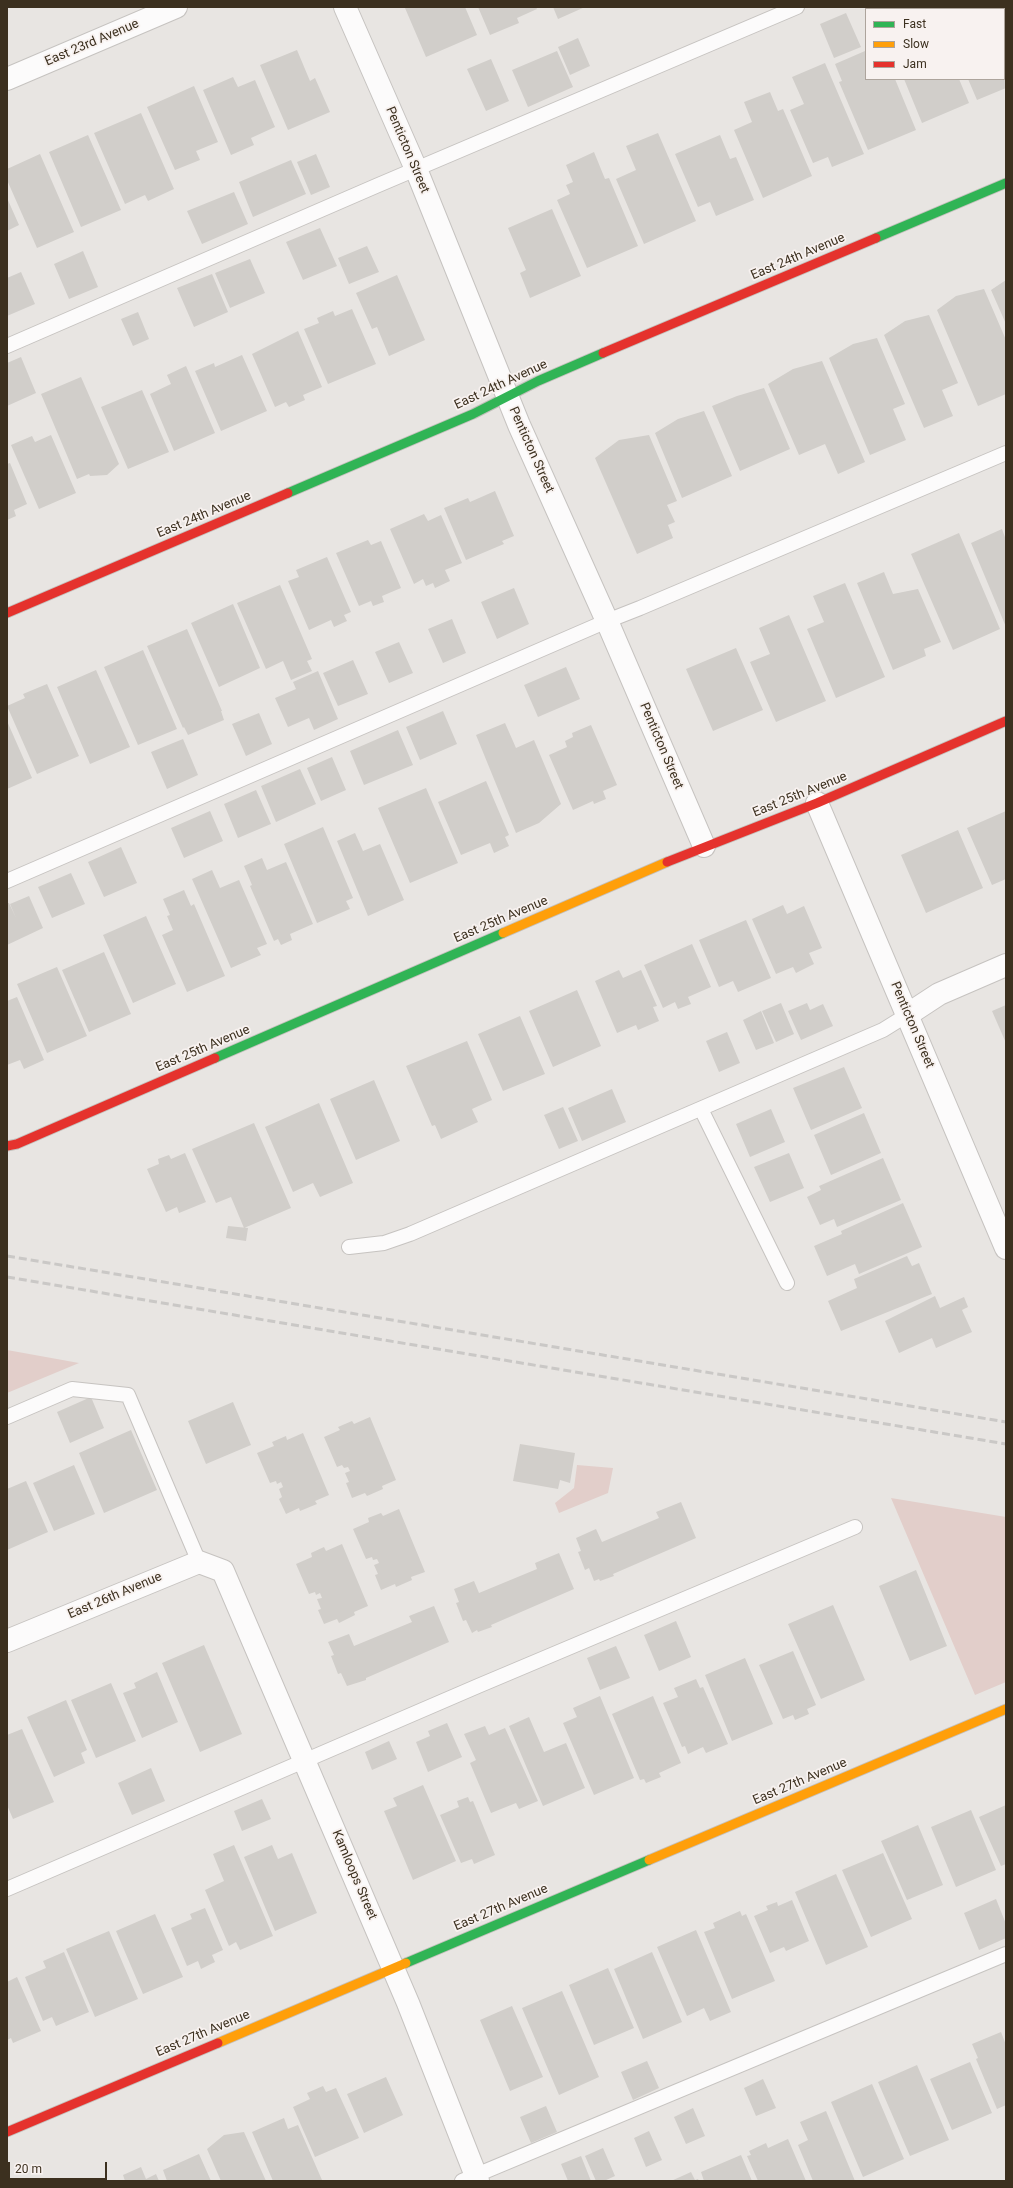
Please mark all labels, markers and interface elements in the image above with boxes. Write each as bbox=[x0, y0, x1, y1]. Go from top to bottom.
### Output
legend bbox=[865, 8, 1005, 80]
street label: East 23rd Avenue bbox=[43, 16, 141, 70]
text: Fast bbox=[903, 17, 926, 31]
text: Slow bbox=[903, 37, 929, 51]
text: Jam bbox=[903, 57, 927, 71]
street label: Penticton Street bbox=[382, 104, 432, 196]
street label: East 24th Avenue bbox=[749, 230, 847, 284]
street label: East 24th Avenue bbox=[452, 357, 550, 413]
street label: Penticton Street bbox=[505, 405, 557, 495]
street label: East 24th Avenue bbox=[155, 488, 253, 542]
street label: Penticton Street bbox=[636, 700, 686, 792]
street label: East 25th Avenue bbox=[751, 769, 849, 821]
street label: East 25th Avenue bbox=[452, 893, 550, 947]
street label: Penticton Street bbox=[887, 979, 937, 1071]
street label: East 25th Avenue bbox=[154, 1022, 252, 1076]
street label: East 26th Avenue bbox=[66, 1569, 164, 1623]
street label: East 27th Avenue bbox=[751, 1755, 849, 1809]
street label: Kamloops Street bbox=[328, 1828, 380, 1922]
street label: East 27th Avenue bbox=[452, 1881, 550, 1935]
street label: East 27th Avenue bbox=[154, 2007, 252, 2061]
scale bar bbox=[10, 2154, 109, 2180]
text: 20 m bbox=[15, 2162, 42, 2176]

